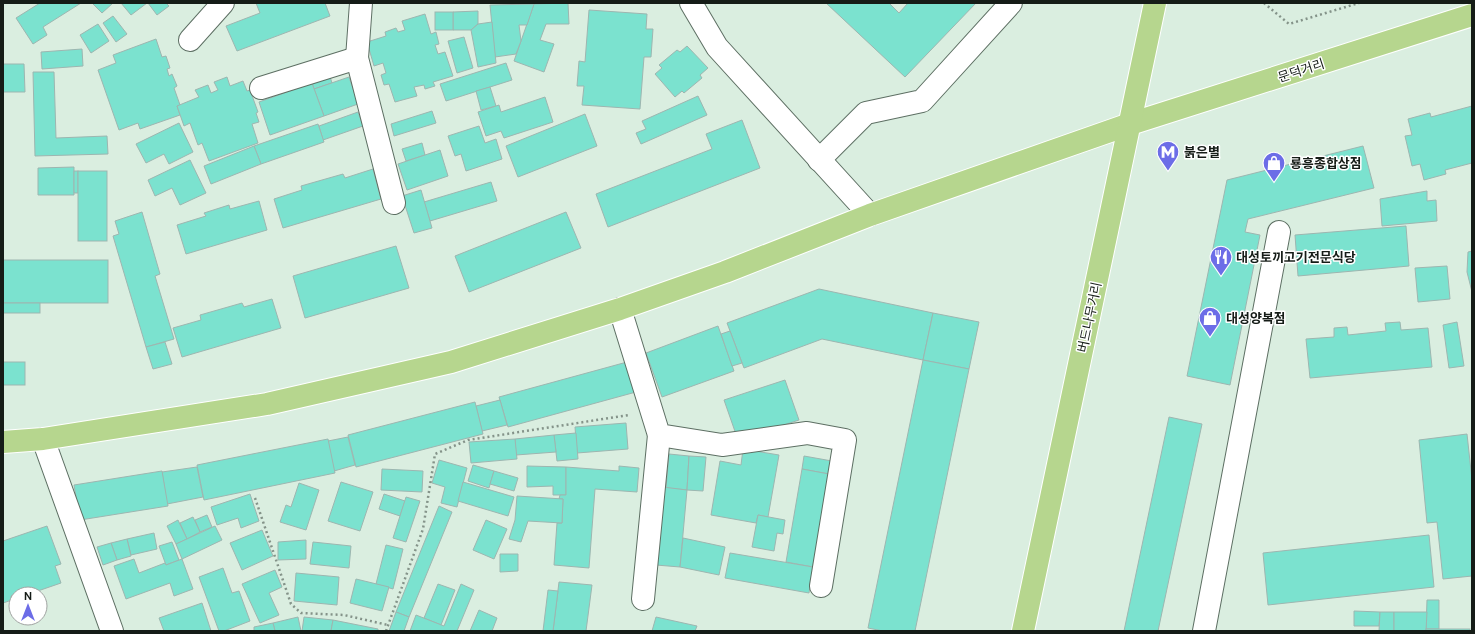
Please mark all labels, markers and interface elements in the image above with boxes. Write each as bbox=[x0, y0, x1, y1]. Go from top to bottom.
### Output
street label: 문덕거리 bbox=[1276, 55, 1327, 86]
metro station icon: 붉은별 bbox=[1155, 139, 1181, 172]
place label: 붉은별 bbox=[1184, 144, 1220, 161]
shop icon: 룡흥종합상점 bbox=[1261, 150, 1287, 183]
place label: 룡흥종합상점 bbox=[1290, 155, 1362, 172]
restaurant icon: 대성토끼고기전문식당 bbox=[1208, 244, 1234, 277]
place label: 대성토끼고기전문식당 bbox=[1236, 249, 1356, 266]
street label: 버드나무거리 bbox=[1074, 280, 1105, 354]
shop icon: 대성양복점 bbox=[1197, 305, 1223, 338]
place label: 대성양복점 bbox=[1226, 310, 1286, 327]
north arrow bbox=[8, 586, 48, 626]
text: N bbox=[24, 589, 32, 603]

